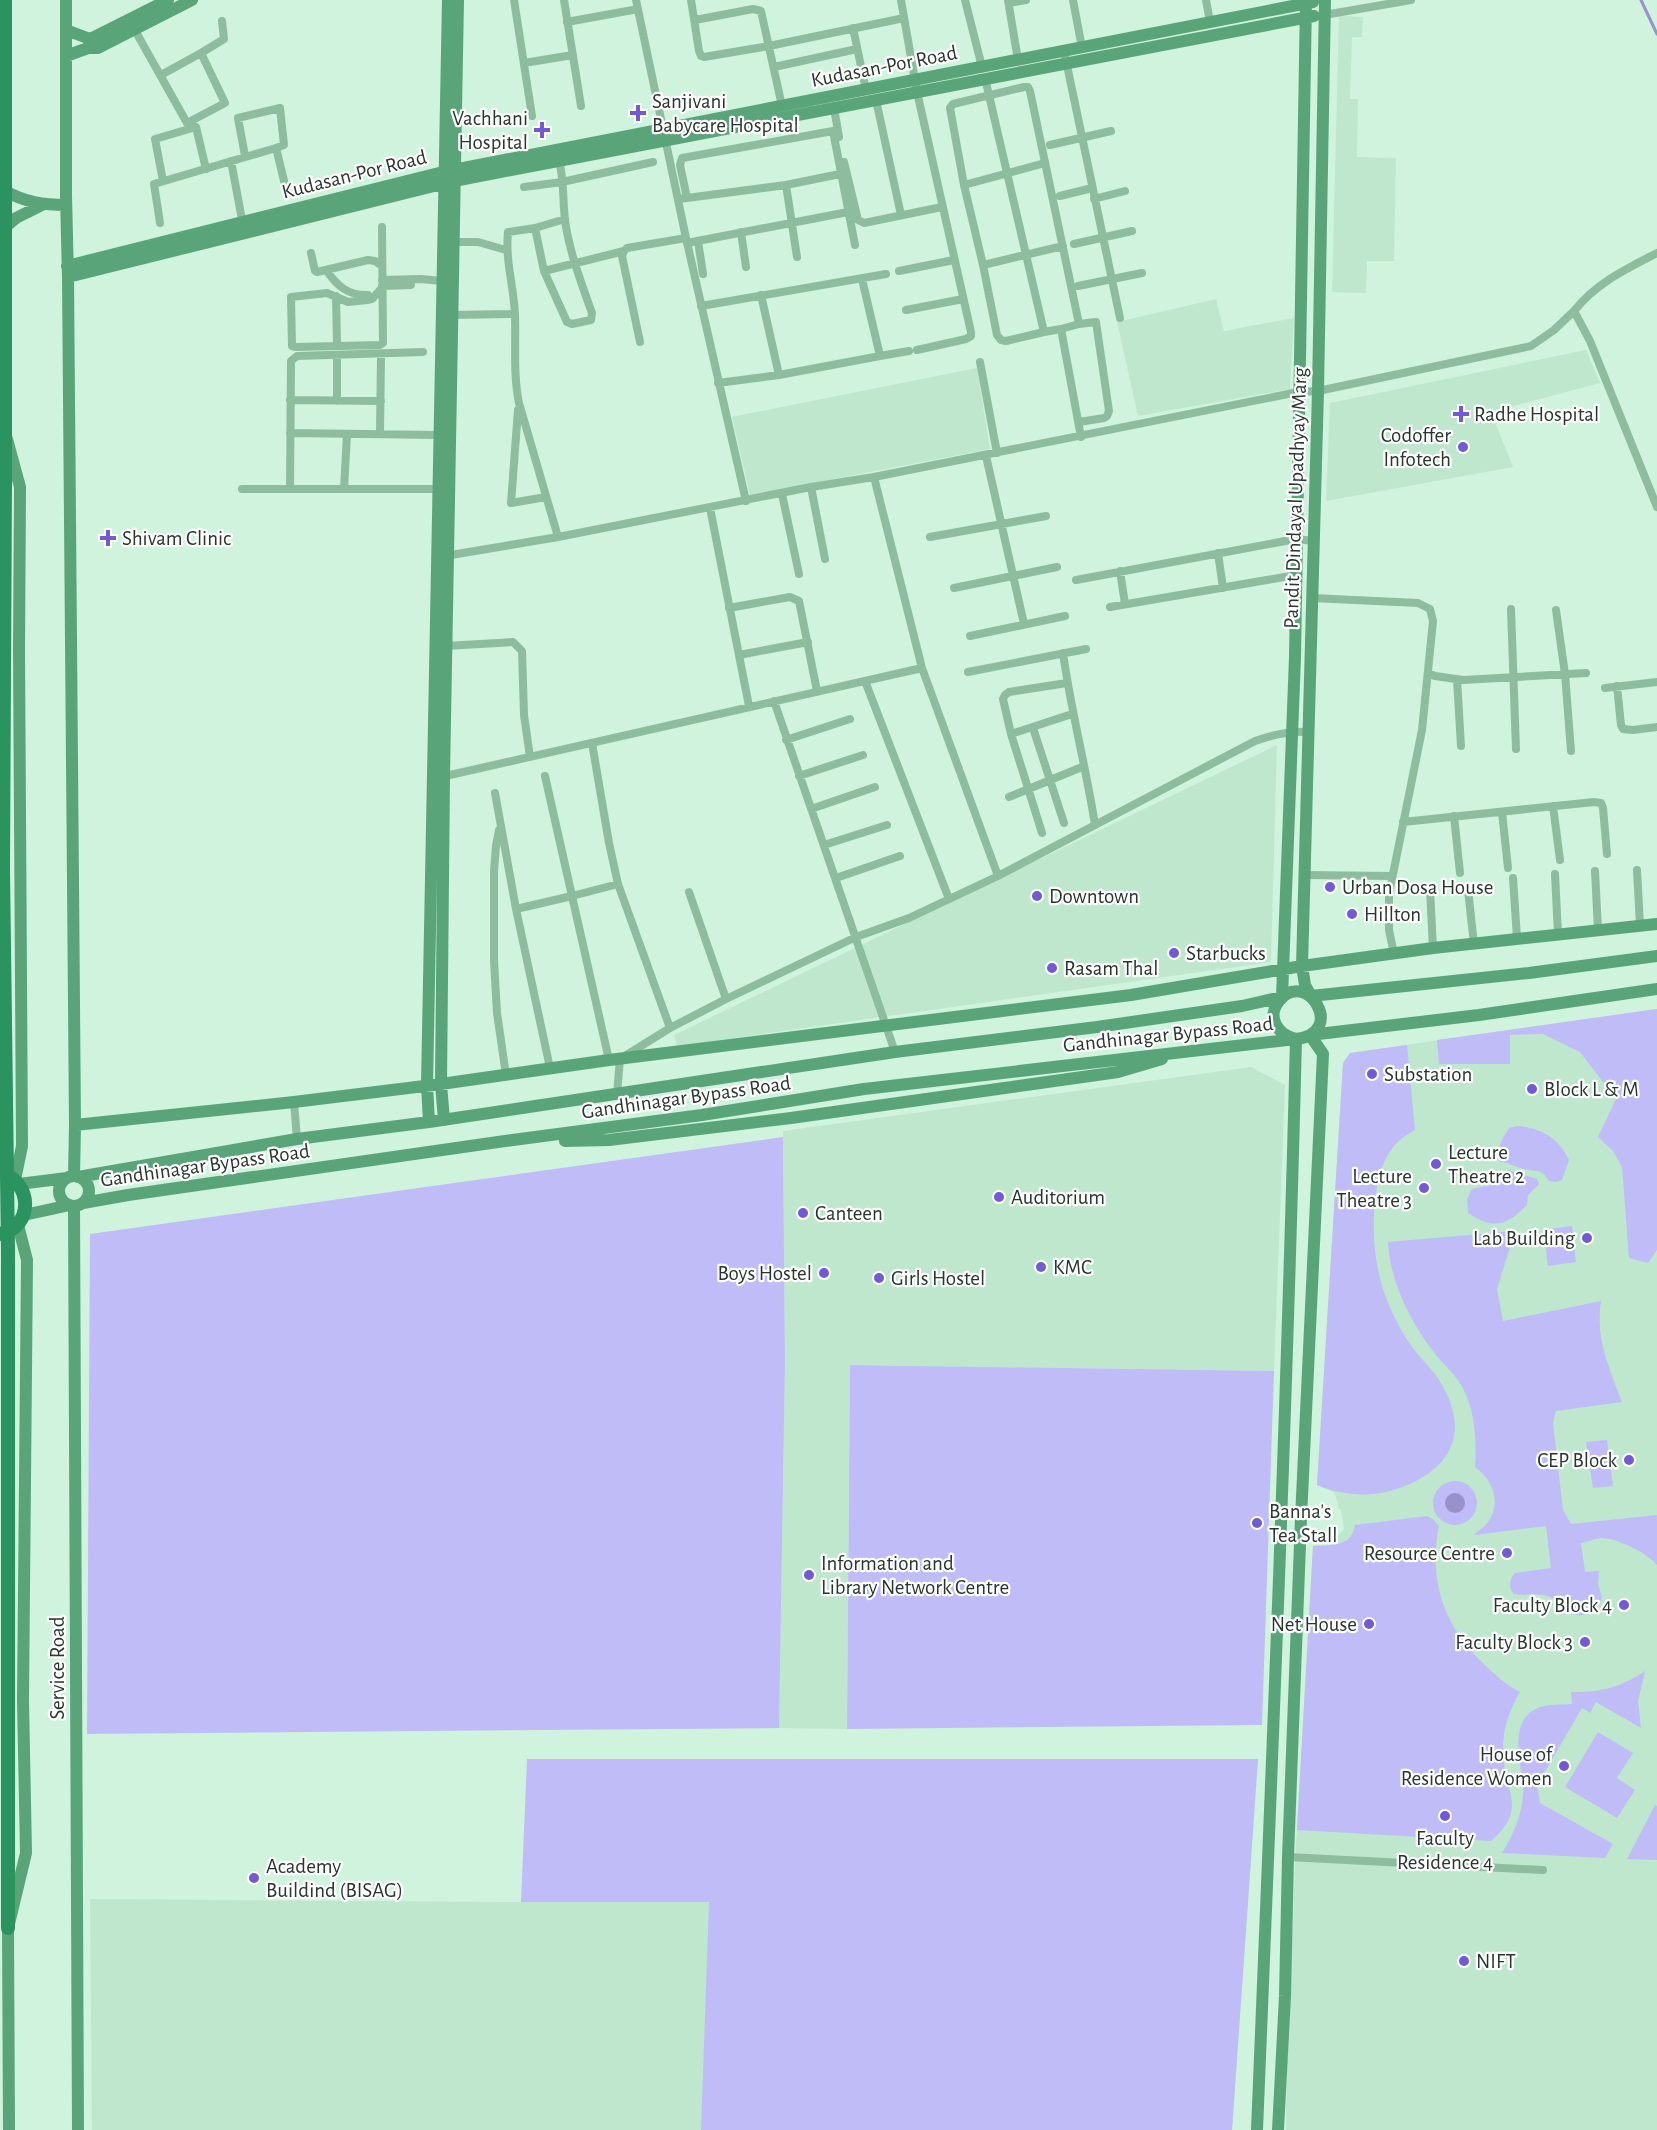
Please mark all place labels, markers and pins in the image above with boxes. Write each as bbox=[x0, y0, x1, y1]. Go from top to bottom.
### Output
place label: Sanjivani Babycare Hospital bbox=[652, 91, 799, 136]
marker: Sanjivani Babycare Hospital bbox=[629, 104, 647, 122]
place label: Vachhani Hospital bbox=[452, 108, 528, 153]
marker: Vachhani Hospital bbox=[533, 121, 551, 139]
place label: Radhe Hospital bbox=[1474, 404, 1599, 425]
marker: Radhe Hospital bbox=[1452, 405, 1470, 423]
place label: Codoffer Infotech bbox=[1381, 425, 1451, 470]
marker: Codoffer Infotech bbox=[1456, 440, 1470, 454]
place label: Shivam Clinic bbox=[122, 528, 231, 549]
marker: Shivam Clinic bbox=[99, 529, 117, 547]
place label: Urban Dosa House bbox=[1342, 877, 1493, 898]
marker: Urban Dosa House bbox=[1323, 880, 1337, 894]
place label: Downtown bbox=[1049, 886, 1139, 907]
marker: Downtown bbox=[1030, 889, 1044, 903]
place label: Hillton bbox=[1364, 904, 1421, 925]
marker: Hillton bbox=[1345, 907, 1359, 921]
place label: Starbucks bbox=[1186, 943, 1266, 964]
marker: Starbucks bbox=[1167, 946, 1181, 960]
place label: Rasam Thal bbox=[1064, 958, 1158, 979]
marker: Rasam Thal bbox=[1045, 961, 1059, 975]
place label: Substation bbox=[1384, 1064, 1472, 1085]
marker: Substation bbox=[1365, 1067, 1379, 1081]
place label: Block L & M bbox=[1544, 1079, 1639, 1100]
marker: Block L & M bbox=[1525, 1082, 1539, 1096]
place label: Lecture Theatre 2 bbox=[1448, 1142, 1525, 1187]
marker: Lecture Theatre 2 bbox=[1429, 1157, 1443, 1171]
place label: Lecture Theatre 3 bbox=[1336, 1166, 1412, 1211]
marker: Lecture Theatre 3 bbox=[1417, 1181, 1431, 1195]
place label: Auditorium bbox=[1011, 1187, 1105, 1208]
marker: Auditorium bbox=[992, 1190, 1006, 1204]
place label: Canteen bbox=[815, 1203, 883, 1224]
marker: Canteen bbox=[796, 1206, 810, 1220]
place label: Lab Building bbox=[1473, 1228, 1576, 1249]
marker: Lab Building bbox=[1580, 1231, 1594, 1245]
place label: KMC bbox=[1053, 1257, 1092, 1278]
marker: KMC bbox=[1034, 1260, 1048, 1274]
place label: Boys Hostel bbox=[717, 1263, 812, 1284]
marker: Boys Hostel bbox=[817, 1266, 831, 1280]
place label: Girls Hostel bbox=[891, 1268, 985, 1289]
marker: Girls Hostel bbox=[872, 1271, 886, 1285]
place label: CEP Block bbox=[1537, 1450, 1617, 1471]
marker: CEP Block bbox=[1622, 1453, 1636, 1467]
place label: Banna's Tea Stall bbox=[1269, 1501, 1337, 1546]
marker: Banna's Tea Stall bbox=[1250, 1516, 1264, 1530]
place label: Resource Centre bbox=[1364, 1543, 1495, 1564]
marker: Resource Centre bbox=[1500, 1546, 1514, 1560]
place label: Information and Library Network Centre bbox=[821, 1553, 1009, 1598]
marker: Information and Library Network Centre bbox=[802, 1568, 816, 1582]
place label: Faculty Block 4 bbox=[1493, 1595, 1612, 1616]
marker: Faculty Block 4 bbox=[1617, 1598, 1631, 1612]
place label: Net House bbox=[1271, 1614, 1357, 1635]
marker: Net House bbox=[1362, 1617, 1376, 1631]
place label: Faculty Block 3 bbox=[1455, 1632, 1573, 1653]
marker: Faculty Block 3 bbox=[1578, 1635, 1592, 1649]
place label: House of Residence Women bbox=[1401, 1744, 1554, 1789]
marker: House of Residence Women bbox=[1557, 1759, 1571, 1773]
marker: Faculty Residence 4 bbox=[1438, 1809, 1452, 1823]
place label: Faculty Residence 4 bbox=[1397, 1828, 1493, 1873]
place label: Academy Buildind (BISAG) bbox=[266, 1856, 403, 1901]
marker: Academy Buildind (BISAG) bbox=[247, 1871, 261, 1885]
place label: NIFT bbox=[1476, 1951, 1516, 1972]
marker: NIFT bbox=[1457, 1954, 1471, 1968]

